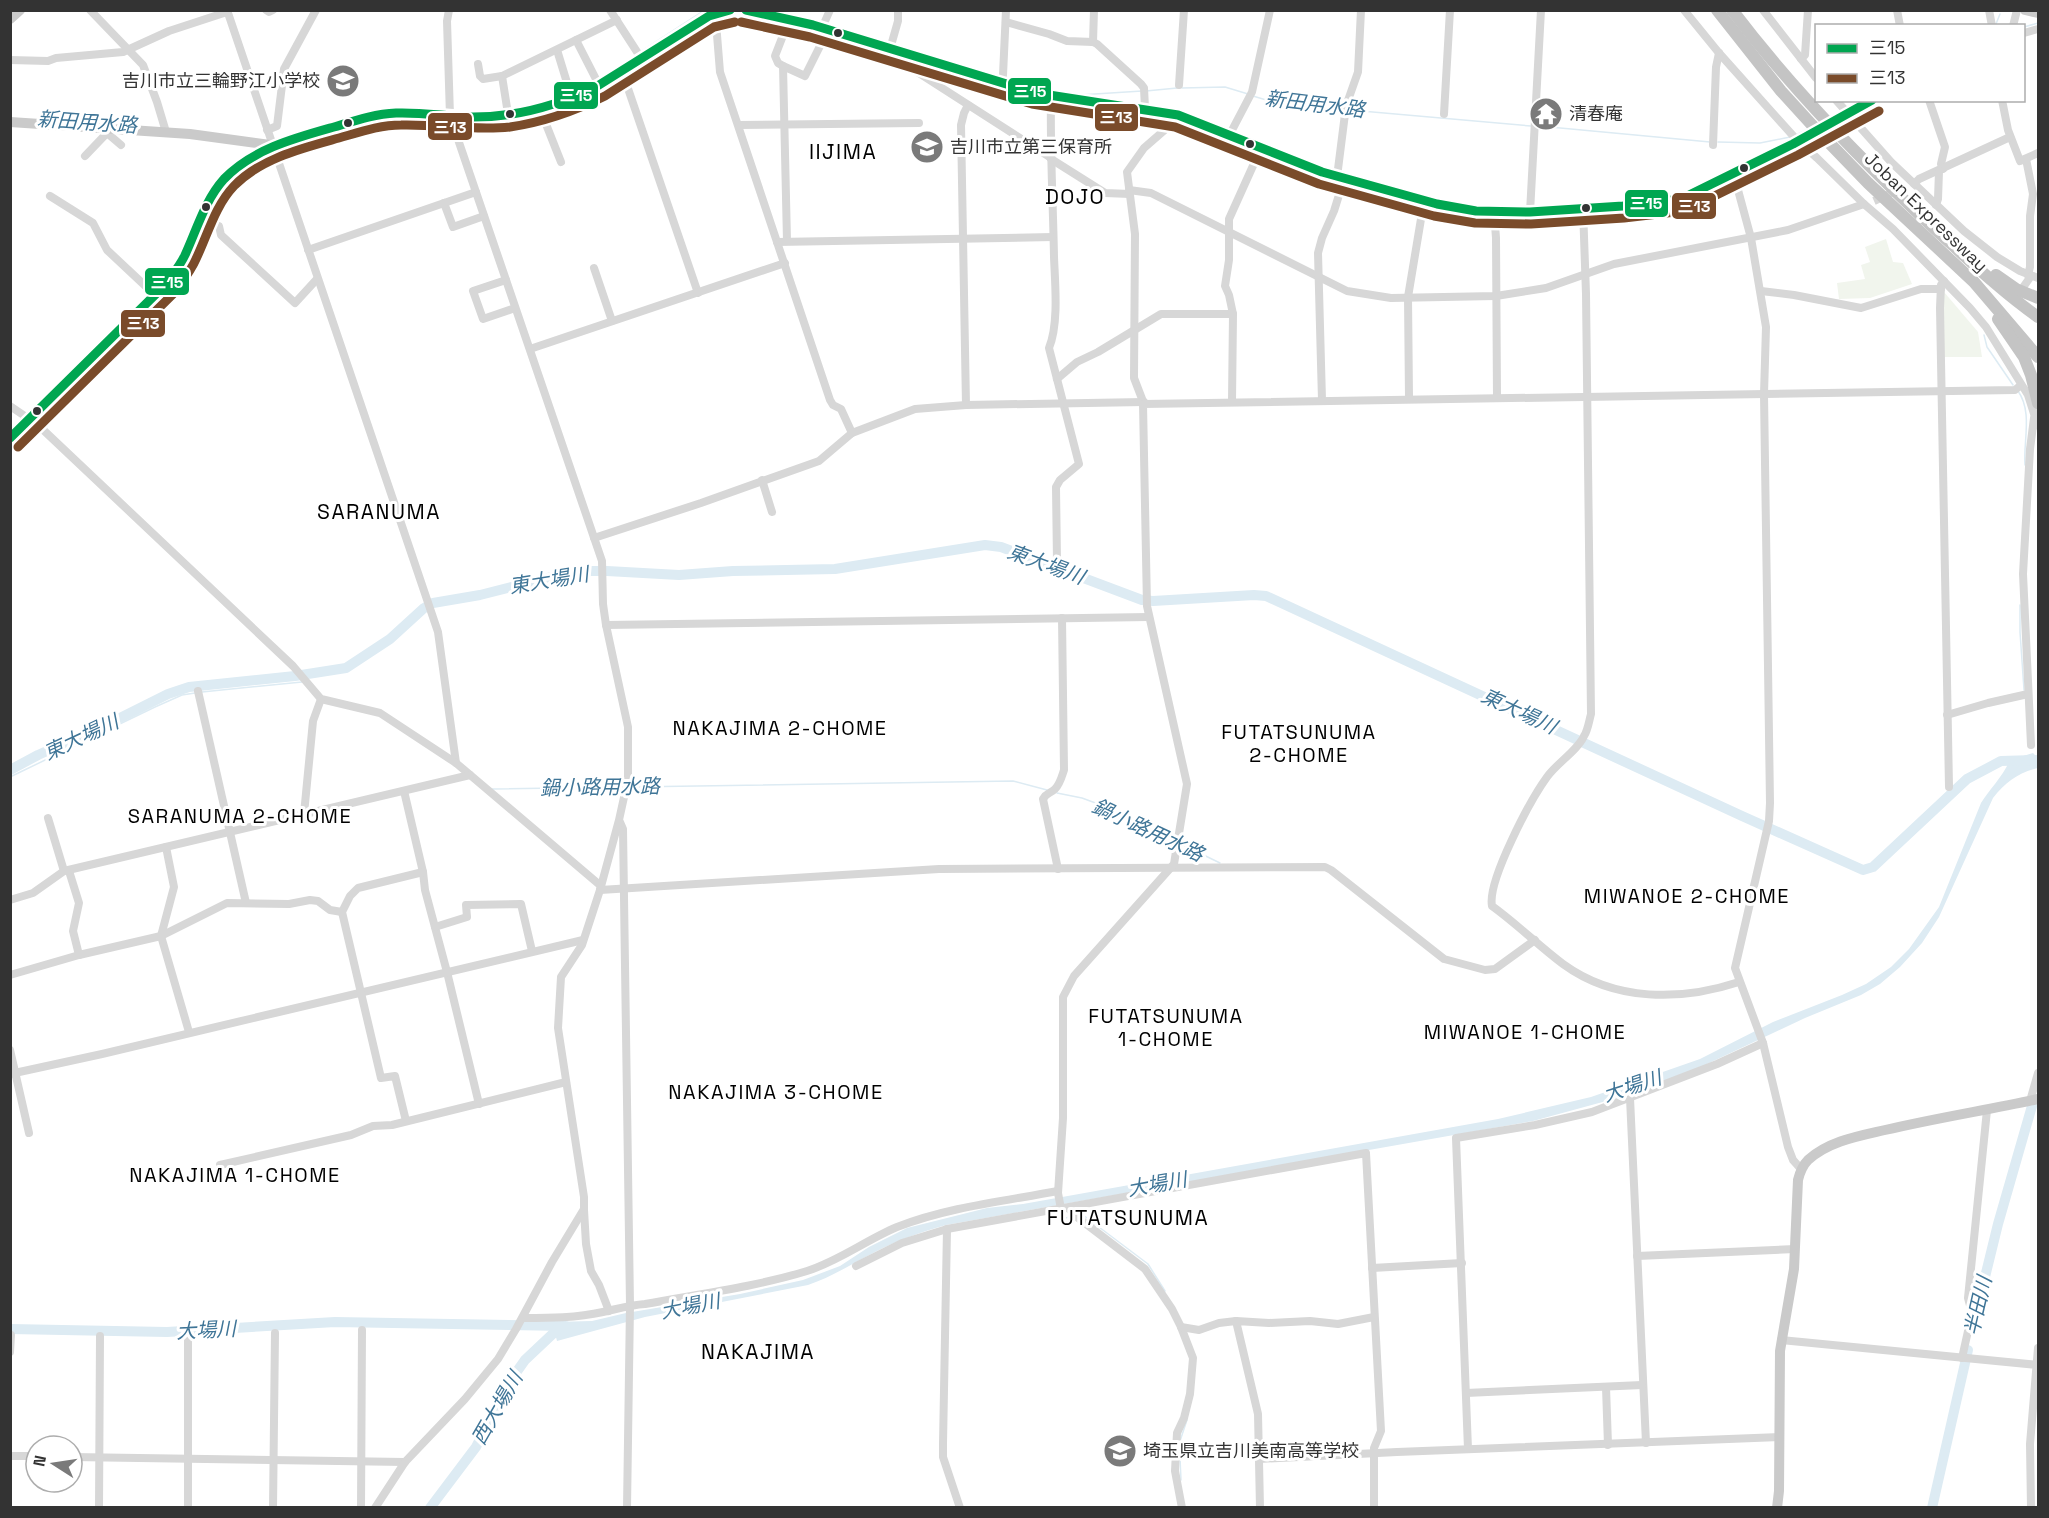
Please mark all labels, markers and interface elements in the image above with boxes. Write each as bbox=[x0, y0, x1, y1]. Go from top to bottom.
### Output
legend bbox=[1815, 24, 2025, 102]
unlabelled marker bbox=[832, 27, 844, 39]
text: 三15 bbox=[1869, 36, 1905, 59]
school or university icon: 吉川市立三輪野江小学校 bbox=[325, 63, 361, 99]
text: 三13 bbox=[1869, 66, 1905, 89]
place label: 吉川市立三輪野江小学校 bbox=[122, 69, 320, 92]
line badge: 三15 bbox=[1007, 77, 1052, 105]
line badge: 三15 bbox=[553, 81, 599, 110]
text: 三15 bbox=[1014, 81, 1047, 102]
text: 三15 bbox=[560, 85, 593, 106]
water label: 新田用水路 bbox=[1264, 85, 1368, 123]
temple icon: 清春庵 bbox=[1528, 96, 1564, 132]
place label: 清春庵 bbox=[1569, 102, 1623, 125]
line badge: 三13 bbox=[1094, 103, 1139, 132]
water label: 新田用水路 bbox=[36, 106, 140, 139]
text: 三13 bbox=[1100, 107, 1133, 128]
unlabelled marker bbox=[504, 108, 516, 120]
line badge: 三13 bbox=[427, 112, 473, 141]
unlabelled marker bbox=[342, 117, 354, 129]
text: 三13 bbox=[434, 117, 467, 138]
school or university icon: 吉川市立第三保育所 bbox=[909, 129, 945, 165]
place label: 吉川市立第三保育所 bbox=[950, 135, 1112, 158]
district label: IIJIMA bbox=[809, 138, 877, 165]
unlabelled marker bbox=[1244, 138, 1256, 150]
street label: Joban Expressway bbox=[1860, 147, 1993, 276]
unlabelled marker bbox=[1738, 162, 1750, 174]
district label: DOJO bbox=[1045, 183, 1105, 210]
line badge: 三15 bbox=[1624, 189, 1669, 218]
line badge: 三13 bbox=[1671, 192, 1717, 220]
text: 三15 bbox=[1630, 193, 1663, 214]
text: 三13 bbox=[1678, 196, 1711, 217]
unlabelled marker bbox=[200, 201, 212, 213]
unlabelled marker bbox=[1580, 202, 1592, 214]
line badge: 三15 bbox=[144, 267, 190, 296]
text: 三15 bbox=[151, 272, 184, 293]
line badge: 三13 bbox=[120, 309, 166, 338]
text: 三13 bbox=[127, 313, 160, 334]
unlabelled marker bbox=[31, 405, 43, 417]
district label: SARANUMA bbox=[317, 498, 441, 525]
water label: 東大場川 bbox=[1004, 538, 1090, 591]
water label: 東大場川 bbox=[507, 561, 593, 599]
water label: 東大場川 bbox=[1477, 682, 1563, 741]
water label: 東大場川 bbox=[39, 707, 125, 766]
district label: NAKAJIMA 2-CHOME bbox=[672, 715, 888, 741]
district label: FUTATSUNUMA 2-CHOME bbox=[1221, 719, 1377, 768]
water label: 鍋小路用水路 bbox=[540, 773, 662, 801]
water label: 鍋小路用水路 bbox=[1088, 793, 1210, 868]
district label: SARANUMA 2-CHOME bbox=[128, 803, 352, 829]
district label: MIWANOE 2-CHOME bbox=[1584, 883, 1790, 909]
district label: FUTATSUNUMA 1-CHOME bbox=[1088, 1003, 1244, 1052]
district label: MIWANOE 1-CHOME bbox=[1424, 1019, 1626, 1045]
water label: 大場川 bbox=[1599, 1064, 1666, 1108]
district label: NAKAJIMA 3-CHOME bbox=[668, 1079, 884, 1105]
district label: NAKAJIMA 1-CHOME bbox=[129, 1162, 341, 1188]
water label: 大場川 bbox=[1125, 1166, 1191, 1202]
district label: FUTATSUNUMA bbox=[1047, 1204, 1209, 1231]
water label: 半田川 bbox=[1959, 1272, 1998, 1338]
water label: 大場川 bbox=[658, 1287, 724, 1324]
water label: 大場川 bbox=[175, 1315, 239, 1345]
district label: NAKAJIMA bbox=[701, 1338, 815, 1365]
water label: 西大場川 bbox=[466, 1365, 529, 1449]
school or university icon: 埼玉県立吉川美南高等学校 bbox=[1102, 1433, 1138, 1469]
north arrow bbox=[24, 1434, 84, 1494]
place label: 埼玉県立吉川美南高等学校 bbox=[1143, 1439, 1359, 1462]
text: N bbox=[28, 1454, 51, 1468]

